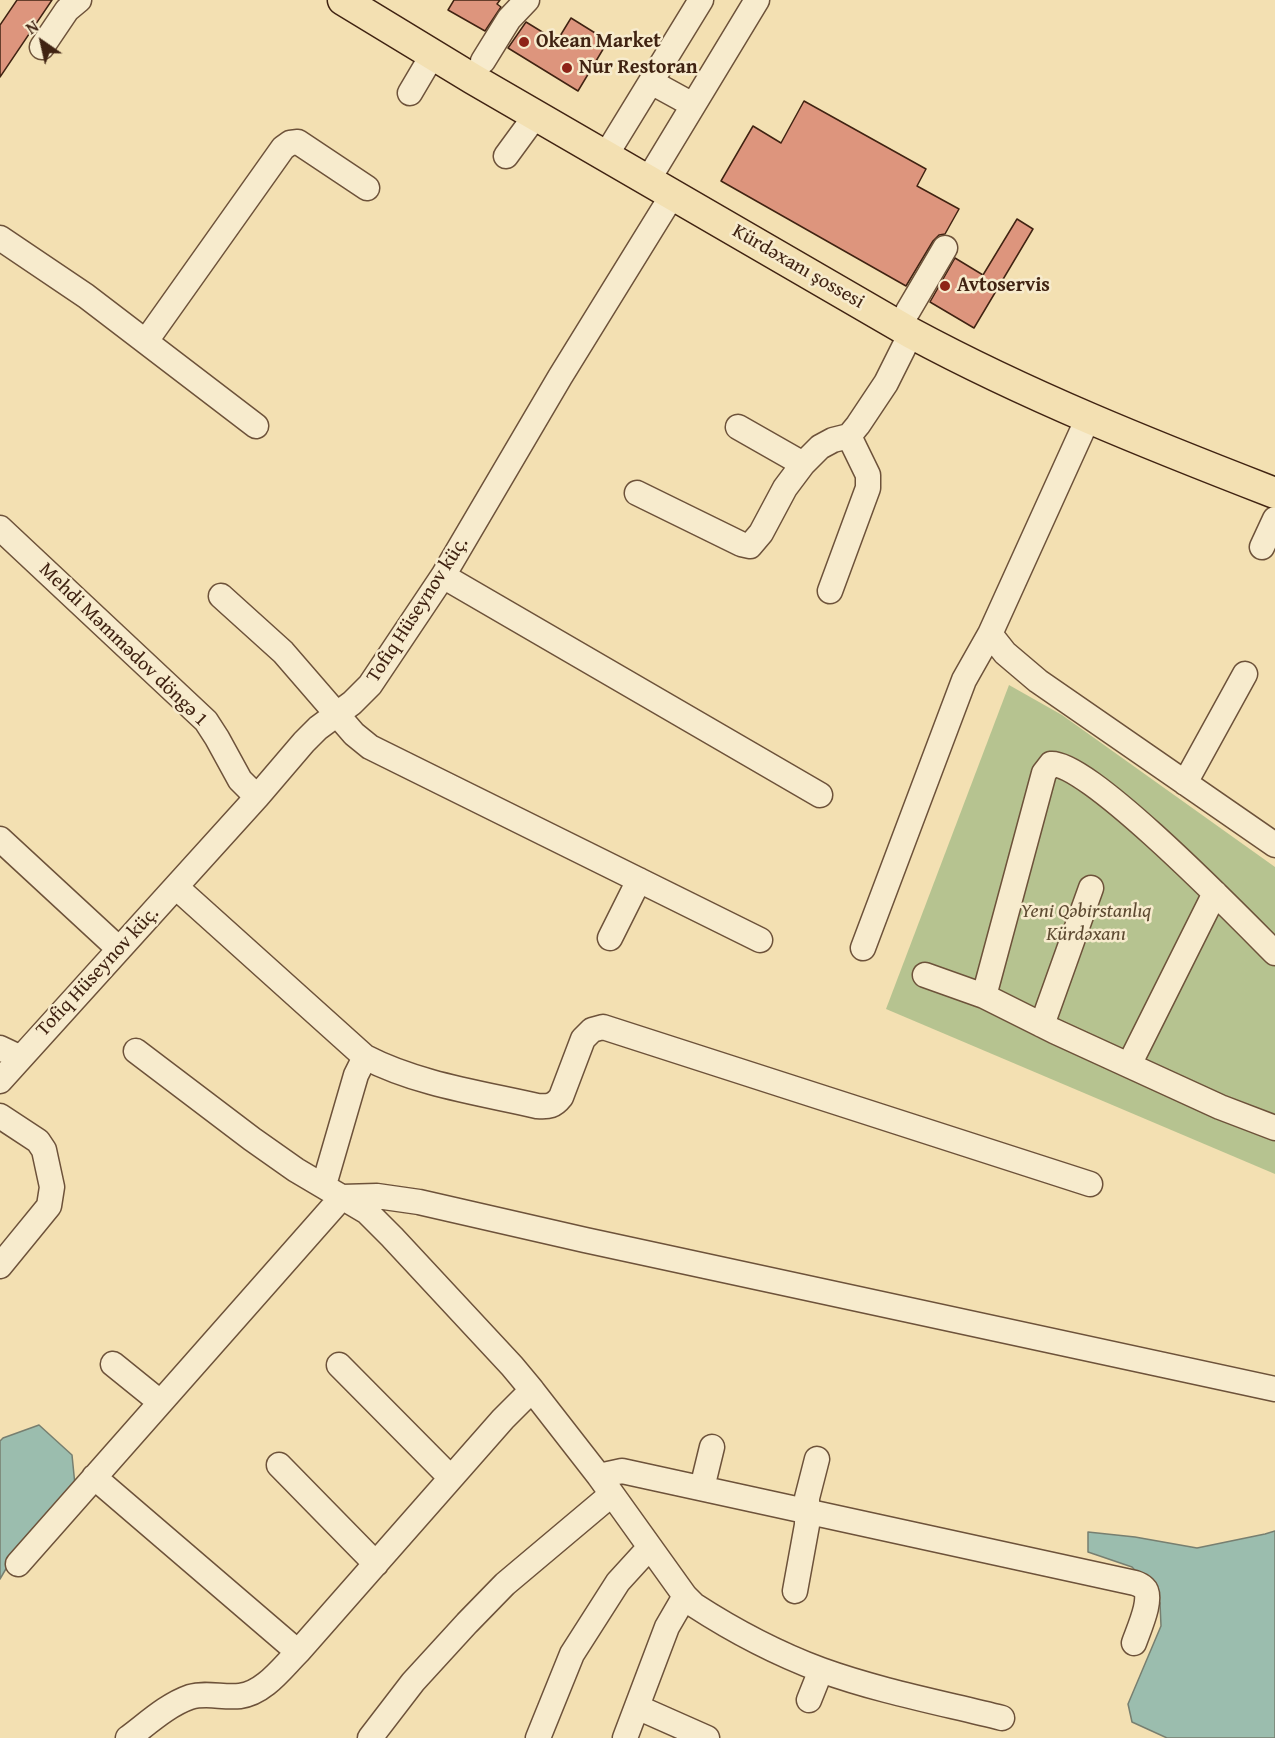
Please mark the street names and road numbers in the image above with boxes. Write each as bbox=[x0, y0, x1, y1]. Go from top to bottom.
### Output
street label: Kürdəxanı şossesi bbox=[728, 219, 868, 315]
street label: Tofiq Hüseynov küç. bbox=[362, 533, 474, 687]
street label: Mehdi Məmmədov döngə 1 bbox=[34, 558, 212, 732]
street label: Tofiq Hüseynov küç. bbox=[32, 902, 164, 1042]

